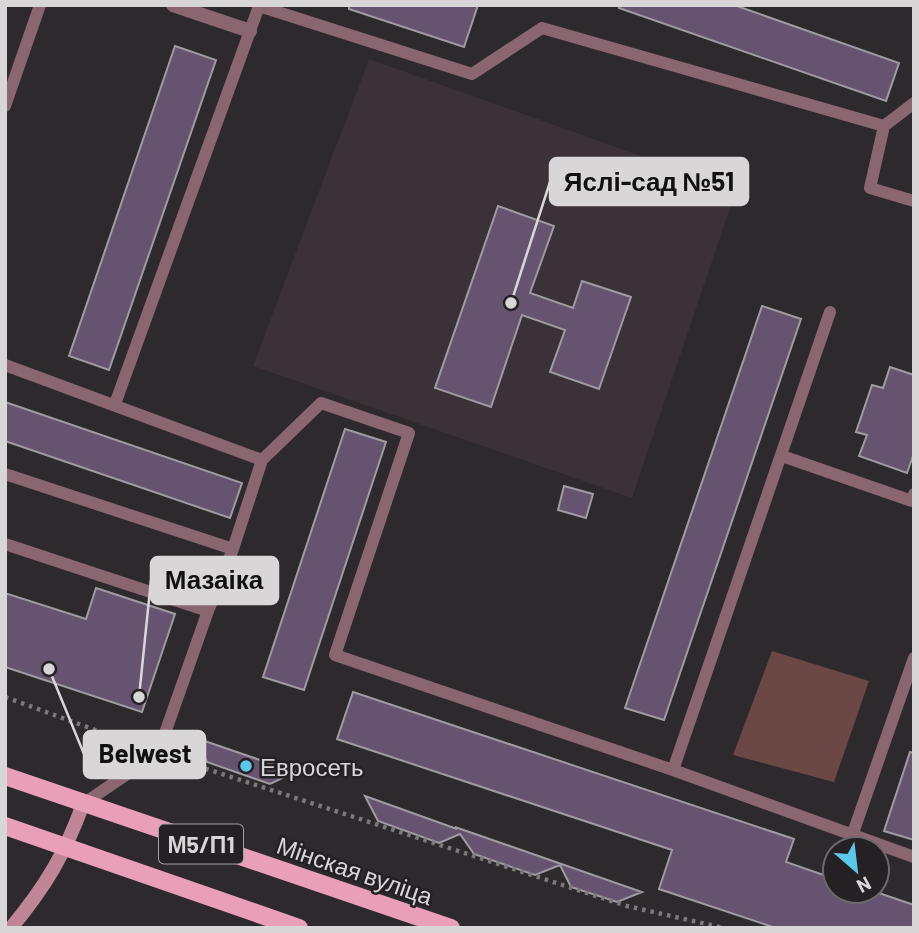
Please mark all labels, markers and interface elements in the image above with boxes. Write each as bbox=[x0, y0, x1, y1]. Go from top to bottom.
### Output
callout: Яслі-сад №51 bbox=[550, 158, 748, 205]
text: Яслі-сад №51 bbox=[564, 165, 734, 196]
callout: Мазаіка bbox=[151, 557, 278, 604]
text: Мазаіка bbox=[165, 563, 264, 594]
callout: Belwest bbox=[84, 731, 205, 778]
text: Belwest bbox=[98, 737, 192, 768]
place label: Евросеть bbox=[260, 752, 364, 781]
marker: Евросеть bbox=[238, 758, 254, 774]
road number: М5/П1 bbox=[159, 824, 243, 864]
street label: Мінская вуліца bbox=[273, 830, 437, 910]
north arrow bbox=[821, 835, 891, 905]
text: N bbox=[853, 872, 875, 899]

